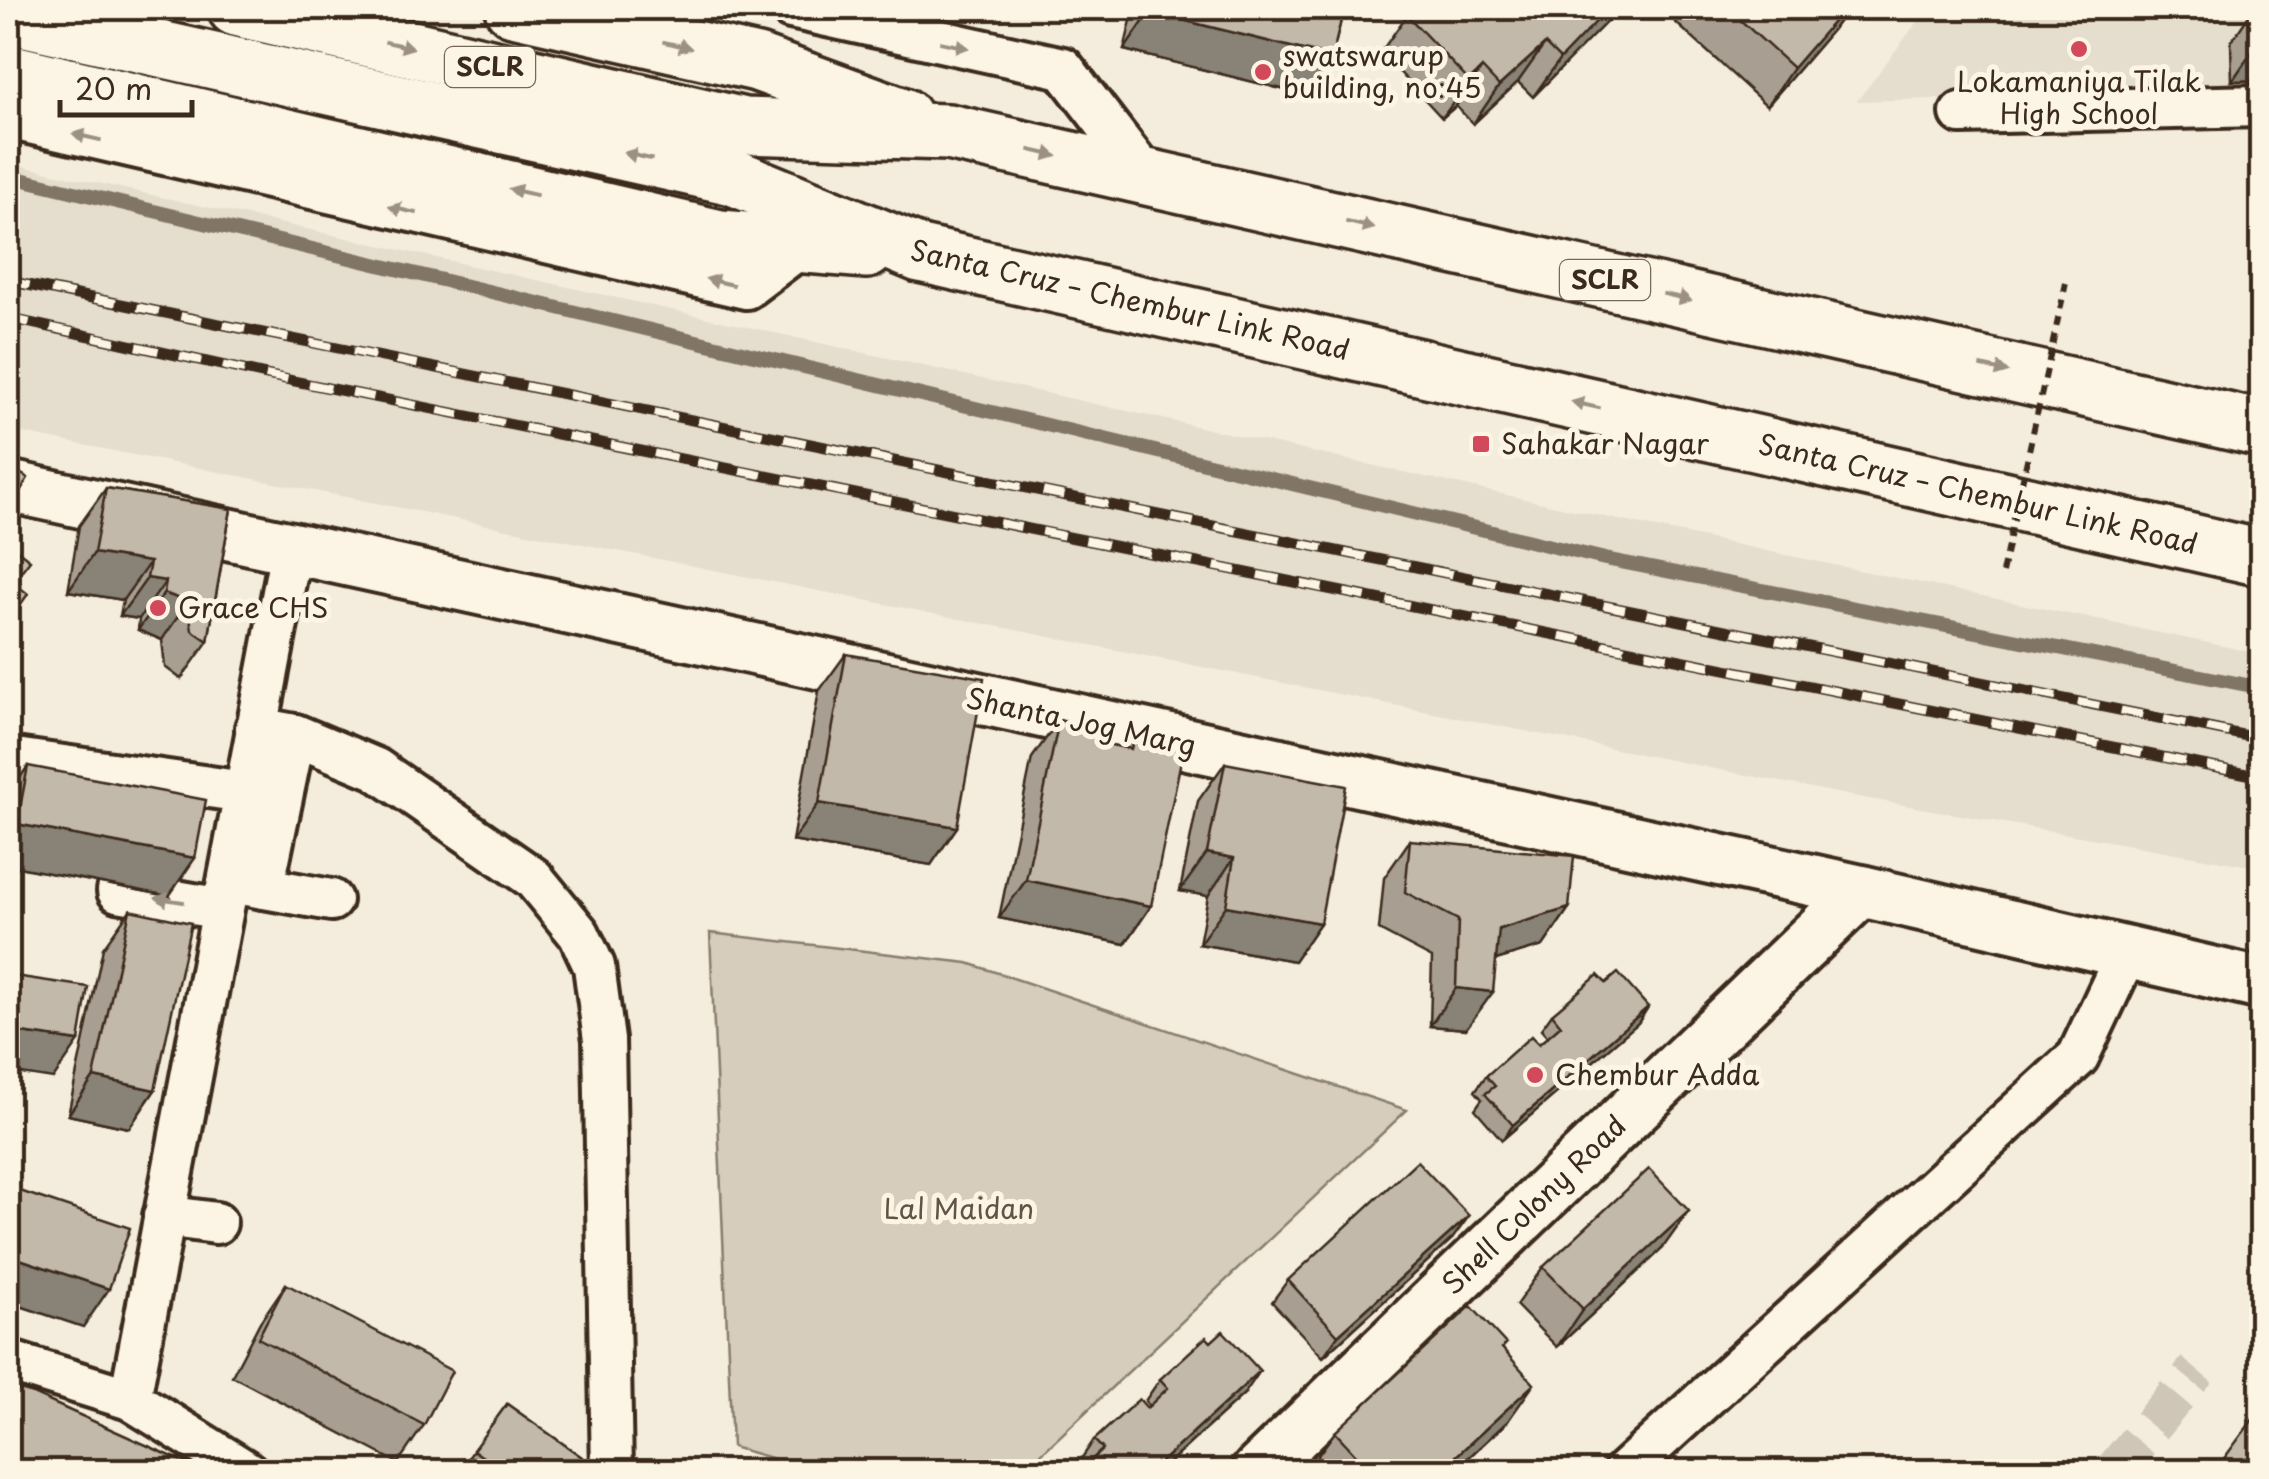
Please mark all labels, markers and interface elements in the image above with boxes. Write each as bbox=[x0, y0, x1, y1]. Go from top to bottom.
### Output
place label: swatswarup building, no:45 bbox=[1283, 33, 1481, 108]
one-way arrow bbox=[662, 37, 693, 53]
one-way arrow bbox=[939, 37, 970, 53]
one-way arrow bbox=[384, 38, 415, 53]
marker: Lokamaniya Tilak High School bbox=[2068, 38, 2090, 60]
road number: SCLR bbox=[445, 47, 535, 87]
scale bar bbox=[60, 55, 192, 117]
place label: Lokamaniya Tilak High School bbox=[1957, 59, 2201, 134]
marker: swatswarup building, no:45 bbox=[1252, 61, 1274, 83]
text: 20 m bbox=[75, 65, 152, 110]
one-way arrow bbox=[71, 129, 102, 144]
one-way arrow bbox=[1028, 146, 1059, 161]
one-way arrow bbox=[622, 148, 653, 163]
one-way arrow bbox=[507, 184, 538, 199]
one-way arrow bbox=[387, 202, 418, 217]
one-way arrow bbox=[1345, 218, 1376, 233]
street label: Santa Cruz – Chembur Link Road bbox=[906, 227, 1354, 370]
road number: SCLR bbox=[1560, 260, 1650, 300]
one-way arrow bbox=[704, 274, 735, 289]
one-way arrow bbox=[1662, 290, 1693, 305]
one-way arrow bbox=[1979, 361, 2010, 377]
one-way arrow bbox=[1570, 397, 1601, 412]
place label: Sahakar Nagar bbox=[1501, 421, 1709, 464]
street label: Santa Cruz – Chembur Link Road bbox=[1754, 421, 2202, 564]
marker: Sahakar Nagar bbox=[1470, 433, 1492, 455]
place label: Grace CHS bbox=[178, 585, 328, 628]
marker: Grace CHS bbox=[147, 597, 169, 619]
street label: Shanta Jog Marg bbox=[962, 675, 1200, 766]
one-way arrow bbox=[154, 892, 185, 907]
place label: Chembur Adda bbox=[1555, 1052, 1760, 1095]
marker: Chembur Adda bbox=[1524, 1064, 1546, 1086]
street label: Shell Colony Road bbox=[1431, 1104, 1635, 1304]
park label: Lal Maidan bbox=[884, 1186, 1034, 1229]

